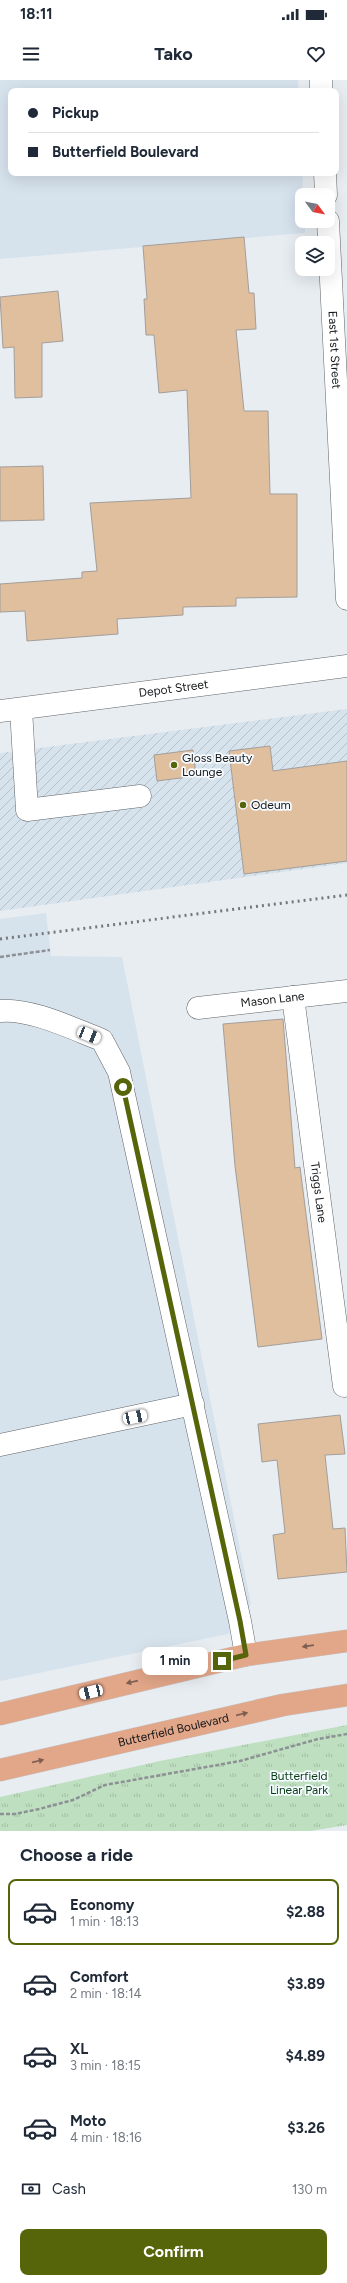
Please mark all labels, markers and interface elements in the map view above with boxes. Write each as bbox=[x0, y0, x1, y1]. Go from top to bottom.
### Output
text: 18:11 bbox=[20, 5, 53, 23]
icon: menu bbox=[20, 43, 42, 65]
text: Tako bbox=[154, 43, 193, 65]
icon: heart bbox=[305, 43, 327, 65]
text: Pickup bbox=[52, 104, 99, 122]
text: Butterfield Boulevard bbox=[52, 143, 199, 161]
north arrow bbox=[295, 188, 335, 228]
map controls bbox=[295, 188, 335, 276]
button: layers bbox=[295, 236, 335, 276]
street label: East 1st Street bbox=[326, 310, 343, 390]
street label: Depot Street bbox=[138, 677, 210, 700]
place label: Gloss Beauty Lounge bbox=[182, 751, 253, 779]
marker: Gloss Beauty Lounge bbox=[169, 760, 179, 770]
place label: Odeum bbox=[251, 798, 291, 812]
marker: Odeum bbox=[238, 800, 248, 810]
street label: Mason Lane bbox=[240, 989, 306, 1010]
car bbox=[76, 1025, 102, 1045]
route start bbox=[114, 1078, 132, 1096]
street label: Triggs Lane bbox=[308, 1161, 330, 1224]
car bbox=[122, 1409, 148, 1425]
one-way arrow bbox=[302, 1643, 314, 1649]
callout: 1 min bbox=[142, 1647, 208, 1675]
route end bbox=[213, 1652, 231, 1670]
text: 1 min bbox=[160, 1653, 190, 1668]
one-way arrow bbox=[126, 1680, 139, 1686]
car bbox=[78, 1683, 104, 1701]
street label: Butterfield Boulevard bbox=[117, 1711, 230, 1750]
one-way arrow bbox=[236, 1711, 248, 1717]
one-way arrow bbox=[32, 1758, 44, 1764]
park label: Butterfield Linear Park bbox=[270, 1769, 328, 1797]
text: Choose a ride bbox=[20, 1844, 133, 1866]
icon: car bbox=[22, 1894, 58, 1930]
text: Economy bbox=[70, 1896, 135, 1914]
text: $2.88 bbox=[286, 1903, 325, 1921]
text: 1 min · 18:13 bbox=[70, 1914, 139, 1929]
icon: car bbox=[22, 1966, 58, 2002]
text: Comfort bbox=[70, 1968, 129, 1986]
text: $3.89 bbox=[287, 1975, 325, 1993]
text: 2 min · 18:14 bbox=[70, 1986, 142, 2001]
icon: car bbox=[22, 2038, 58, 2074]
text: XL bbox=[70, 2040, 88, 2058]
text: $4.89 bbox=[286, 2047, 325, 2065]
text: 3 min · 18:15 bbox=[70, 2058, 141, 2073]
icon: car bbox=[22, 2110, 58, 2146]
text: Moto bbox=[70, 2112, 106, 2130]
text: $3.26 bbox=[287, 2119, 325, 2137]
text: 4 min · 18:16 bbox=[70, 2130, 142, 2145]
icon: cash bbox=[20, 2178, 42, 2200]
text: Cash bbox=[52, 2180, 86, 2198]
text: 130 m bbox=[292, 2182, 327, 2197]
button: Confirm bbox=[20, 2229, 327, 2275]

